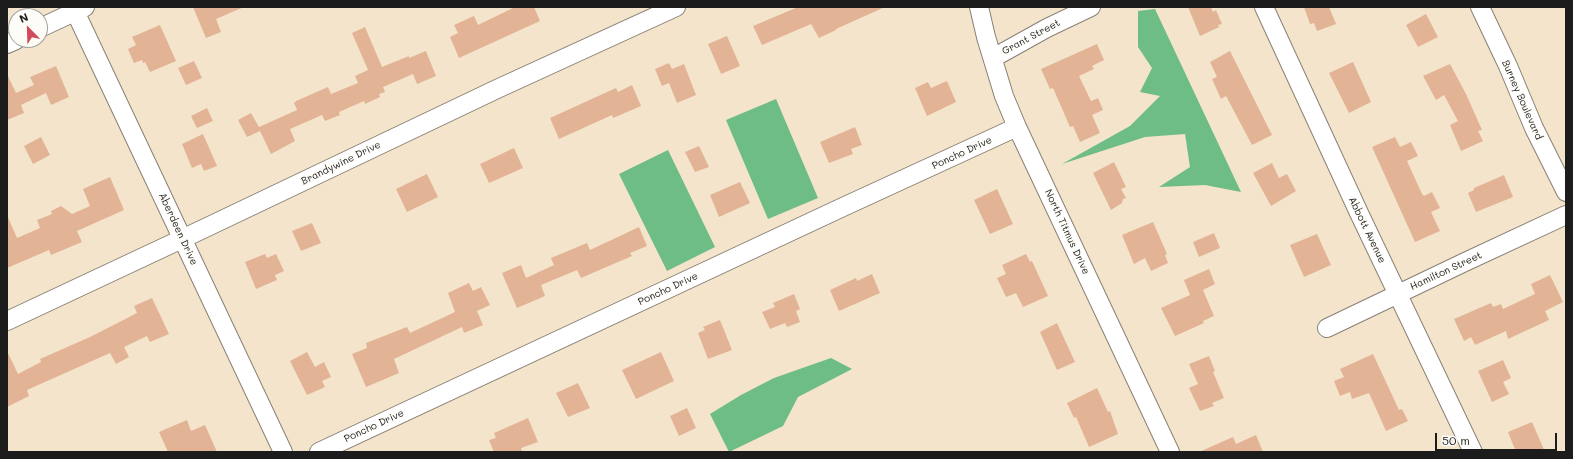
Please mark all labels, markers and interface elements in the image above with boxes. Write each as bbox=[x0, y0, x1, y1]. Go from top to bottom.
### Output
north arrow bbox=[8, 8, 48, 48]
text: N bbox=[17, 9, 30, 26]
street label: Grant Street bbox=[1000, 17, 1062, 57]
street label: Burney Boulevard bbox=[1499, 58, 1545, 142]
street label: Poncho Drive bbox=[930, 134, 994, 172]
street label: Brandywine Drive bbox=[299, 139, 383, 187]
street label: North Titmus Drive bbox=[1042, 188, 1092, 276]
street label: Aberdeen Drive bbox=[156, 191, 200, 267]
street label: Abbott Avenue bbox=[1346, 195, 1388, 265]
street label: Hamilton Street bbox=[1408, 249, 1484, 293]
street label: Poncho Drive bbox=[636, 270, 700, 308]
street label: Poncho Drive bbox=[342, 407, 406, 445]
scale bar bbox=[1437, 425, 1559, 451]
text: 50 m bbox=[1442, 432, 1470, 448]

